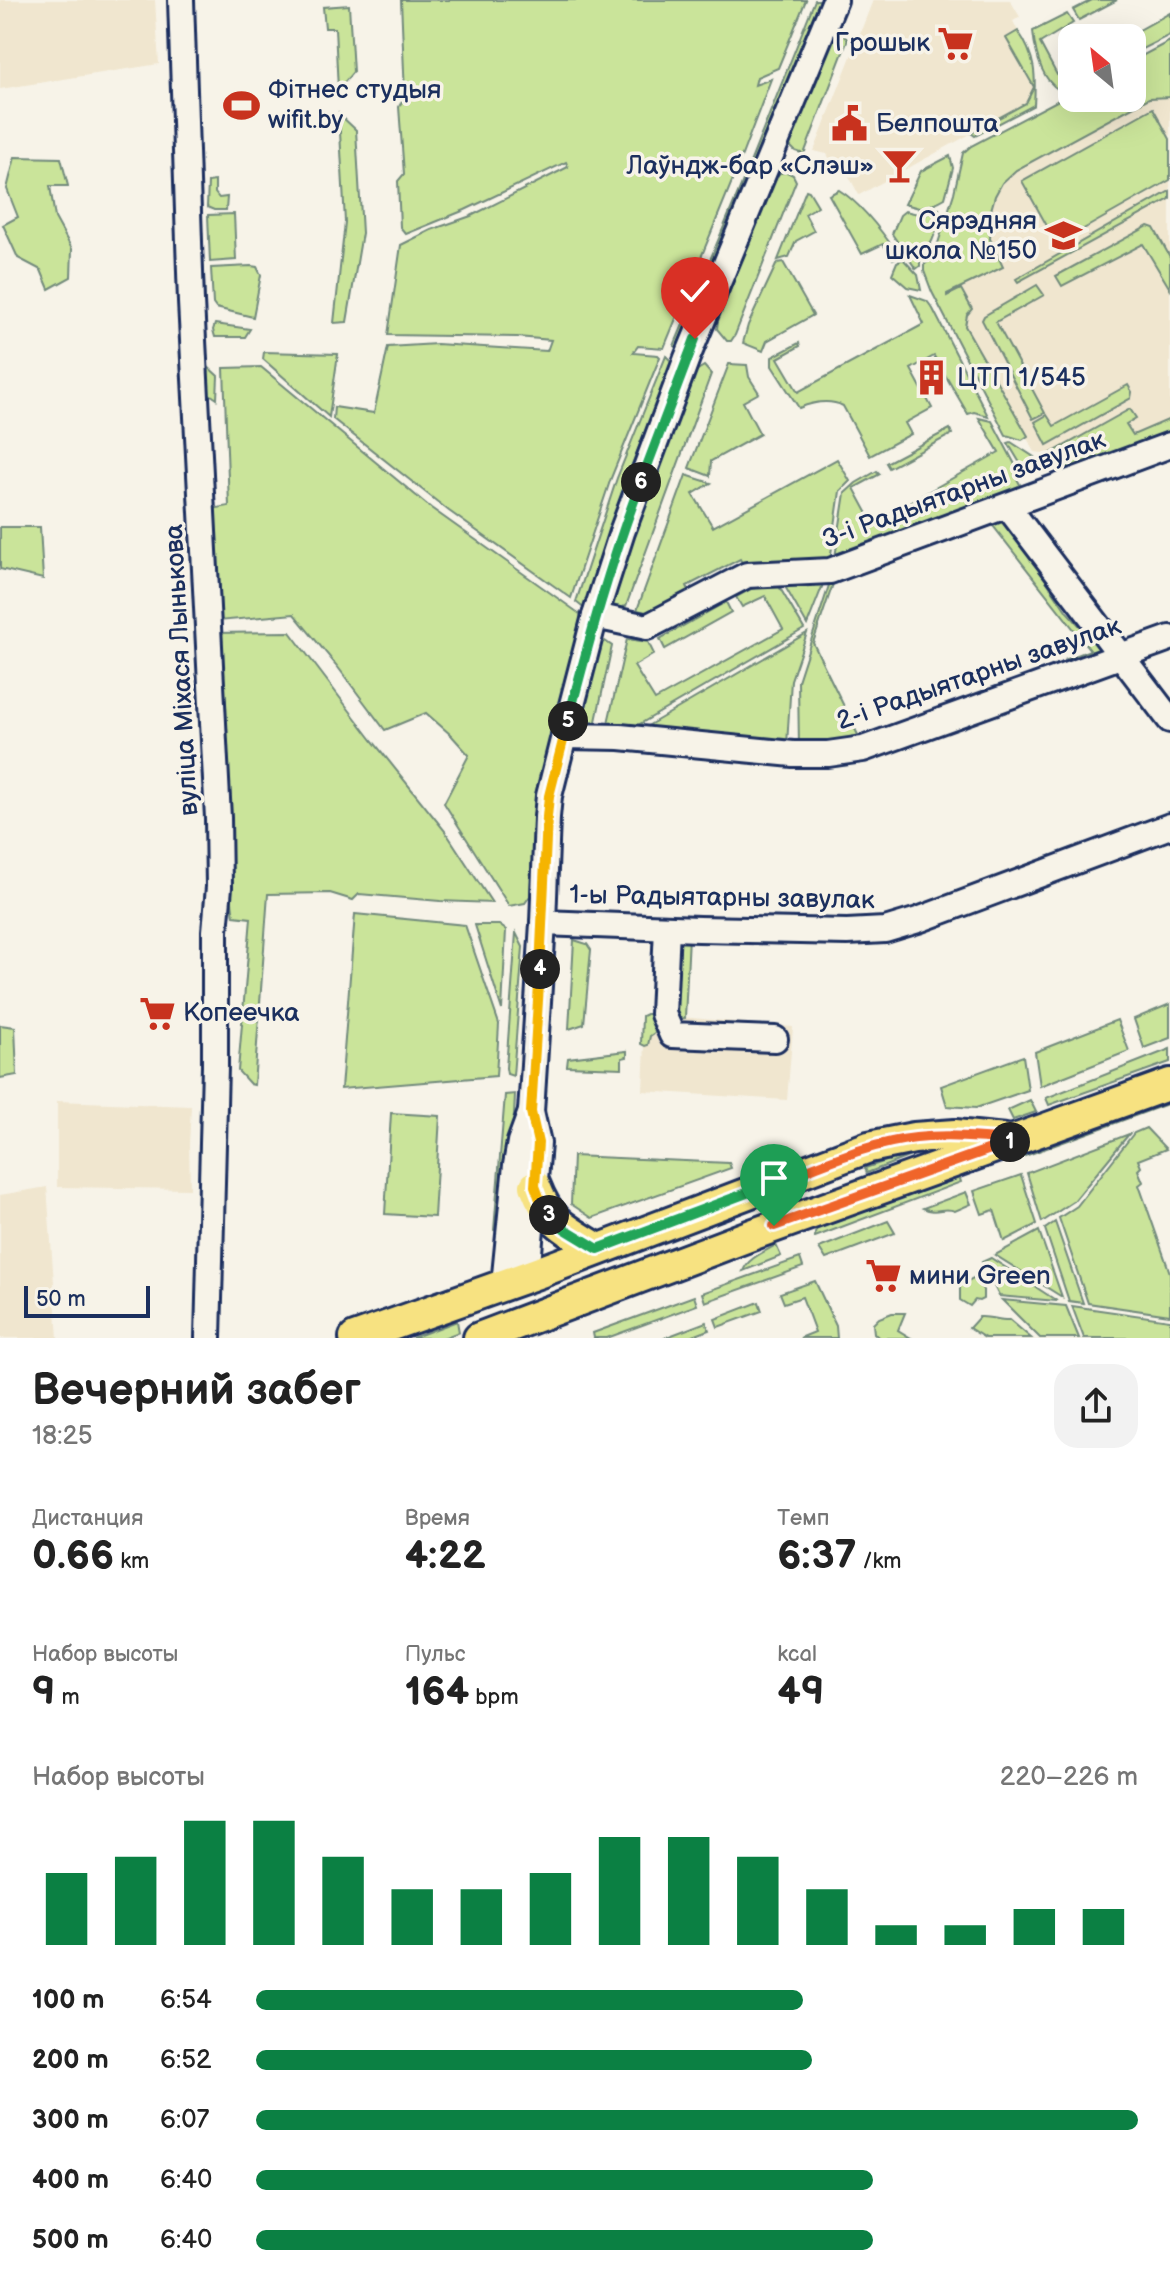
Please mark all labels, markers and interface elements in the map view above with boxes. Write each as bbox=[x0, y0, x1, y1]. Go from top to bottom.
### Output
supermarket icon: Грошык bbox=[937, 24, 975, 62]
north arrow bbox=[1058, 24, 1146, 112]
map controls bbox=[1058, 24, 1146, 112]
place label: Грошык bbox=[835, 28, 930, 59]
place label: Фітнес студыя wifit.by bbox=[268, 75, 441, 136]
sports icon: Фітнес студыя wifit.by bbox=[223, 86, 261, 124]
public building icon: Белпошта bbox=[831, 105, 869, 143]
place label: Белпошта bbox=[876, 109, 999, 140]
bar icon: Лаўндж-бар «Слэш» bbox=[881, 147, 919, 185]
place label: Лаўндж-бар «Слэш» bbox=[626, 151, 874, 182]
place label: Сярэдняя школа №150 bbox=[885, 206, 1037, 267]
school or university icon: Сярэдняя школа №150 bbox=[1044, 217, 1082, 255]
pin bbox=[661, 257, 729, 339]
icon: check bbox=[673, 269, 717, 313]
building icon: ЦТП 1/545 bbox=[912, 359, 950, 397]
place label: ЦТП 1/545 bbox=[957, 363, 1086, 394]
street label: 3-і Радыятарны завулак bbox=[818, 424, 1110, 556]
pin: 6 bbox=[621, 462, 661, 502]
text: 6 bbox=[634, 468, 648, 495]
street label: вуліца Міхася Лынькова bbox=[159, 523, 205, 817]
street label: 2-і Радыятарны завулак bbox=[833, 611, 1125, 737]
pin: 5 bbox=[548, 701, 588, 741]
text: 5 bbox=[562, 707, 574, 734]
street label: 1-ы Радыятарны завулак bbox=[569, 880, 875, 916]
pin: 4 bbox=[520, 949, 560, 989]
text: 4 bbox=[534, 955, 546, 982]
supermarket icon: Копеечка bbox=[138, 994, 176, 1032]
place label: Копеечка bbox=[183, 998, 300, 1029]
pin: 1 bbox=[990, 1122, 1030, 1162]
text: 1 bbox=[1005, 1128, 1015, 1155]
pin bbox=[740, 1144, 808, 1226]
icon: arrive bbox=[752, 1156, 796, 1200]
pin: 3 bbox=[529, 1195, 569, 1235]
text: 3 bbox=[543, 1201, 555, 1228]
supermarket icon: мини Green bbox=[864, 1257, 902, 1295]
place label: мини Green bbox=[909, 1261, 1051, 1292]
scale bar bbox=[24, 1282, 150, 1318]
text: 50 m bbox=[36, 1286, 86, 1313]
text: Вечерний забег bbox=[32, 1364, 361, 1417]
button: share bbox=[1054, 1364, 1138, 1448]
text: 18:25 bbox=[32, 1421, 93, 1452]
text: Дистанция bbox=[32, 1505, 143, 1532]
text: Время bbox=[405, 1505, 470, 1532]
text: Темп bbox=[777, 1505, 830, 1532]
text: 0.66 bbox=[32, 1532, 114, 1580]
text: 4:22 bbox=[405, 1532, 486, 1580]
text: 6:37 bbox=[777, 1532, 857, 1580]
text: km bbox=[114, 1548, 149, 1575]
text: /km bbox=[857, 1548, 901, 1575]
text: Набор высоты bbox=[32, 1641, 178, 1668]
text: Пульс bbox=[405, 1641, 465, 1668]
text: kcal bbox=[777, 1641, 817, 1668]
text: 9 bbox=[32, 1668, 55, 1716]
text: 164 bbox=[405, 1668, 469, 1716]
text: 49 bbox=[777, 1668, 824, 1716]
text: m bbox=[55, 1684, 80, 1711]
text: bpm bbox=[469, 1684, 519, 1711]
text: Набор высоты bbox=[32, 1762, 205, 1793]
text: 220–226 m bbox=[1000, 1762, 1138, 1793]
text: 100 m bbox=[32, 1985, 105, 2016]
text: 6:54 bbox=[160, 1985, 212, 2016]
text: 200 m bbox=[32, 2045, 109, 2076]
text: 6:52 bbox=[160, 2045, 211, 2076]
text: 300 m bbox=[32, 2105, 109, 2136]
text: 6:07 bbox=[160, 2105, 209, 2136]
text: 400 m bbox=[32, 2165, 109, 2196]
text: 6:40 bbox=[160, 2165, 212, 2196]
text: 500 m bbox=[32, 2225, 109, 2256]
text: 6:40 bbox=[160, 2225, 212, 2256]

